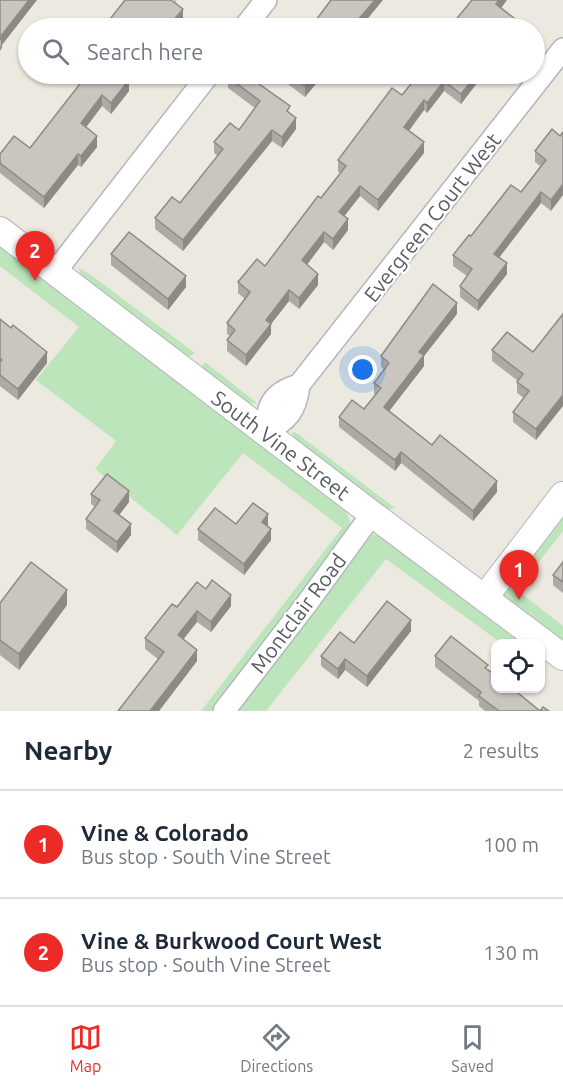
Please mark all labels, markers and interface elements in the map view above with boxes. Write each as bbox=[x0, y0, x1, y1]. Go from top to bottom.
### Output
search box bbox=[18, 18, 545, 84]
icon: search bbox=[39, 35, 72, 68]
text: Search here bbox=[87, 39, 203, 64]
street label: Evergreen Court West bbox=[359, 128, 505, 306]
pin: 2 bbox=[15, 232, 54, 281]
your location bbox=[348, 355, 377, 384]
street label: South Vine Street bbox=[207, 385, 355, 505]
street label: Montclair Road bbox=[245, 549, 351, 677]
pin: 1 bbox=[500, 550, 538, 600]
map controls bbox=[491, 639, 545, 693]
button: locate bbox=[491, 639, 545, 693]
text: Nearby bbox=[24, 736, 112, 765]
text: 2 results bbox=[463, 739, 539, 762]
text: Vine & Colorado bbox=[81, 820, 249, 845]
text: 1 bbox=[38, 833, 49, 856]
text: 100 m bbox=[483, 833, 539, 856]
text: Bus stop · South Vine Street bbox=[81, 845, 331, 868]
text: Vine & Burkwood Court West bbox=[81, 928, 382, 953]
text: 2 bbox=[38, 941, 49, 964]
text: 130 m bbox=[483, 941, 539, 964]
text: Bus stop · South Vine Street bbox=[81, 953, 331, 976]
tab: Map bbox=[69, 1021, 102, 1075]
tab: Directions bbox=[240, 1021, 313, 1075]
tab: Saved bbox=[451, 1021, 494, 1075]

